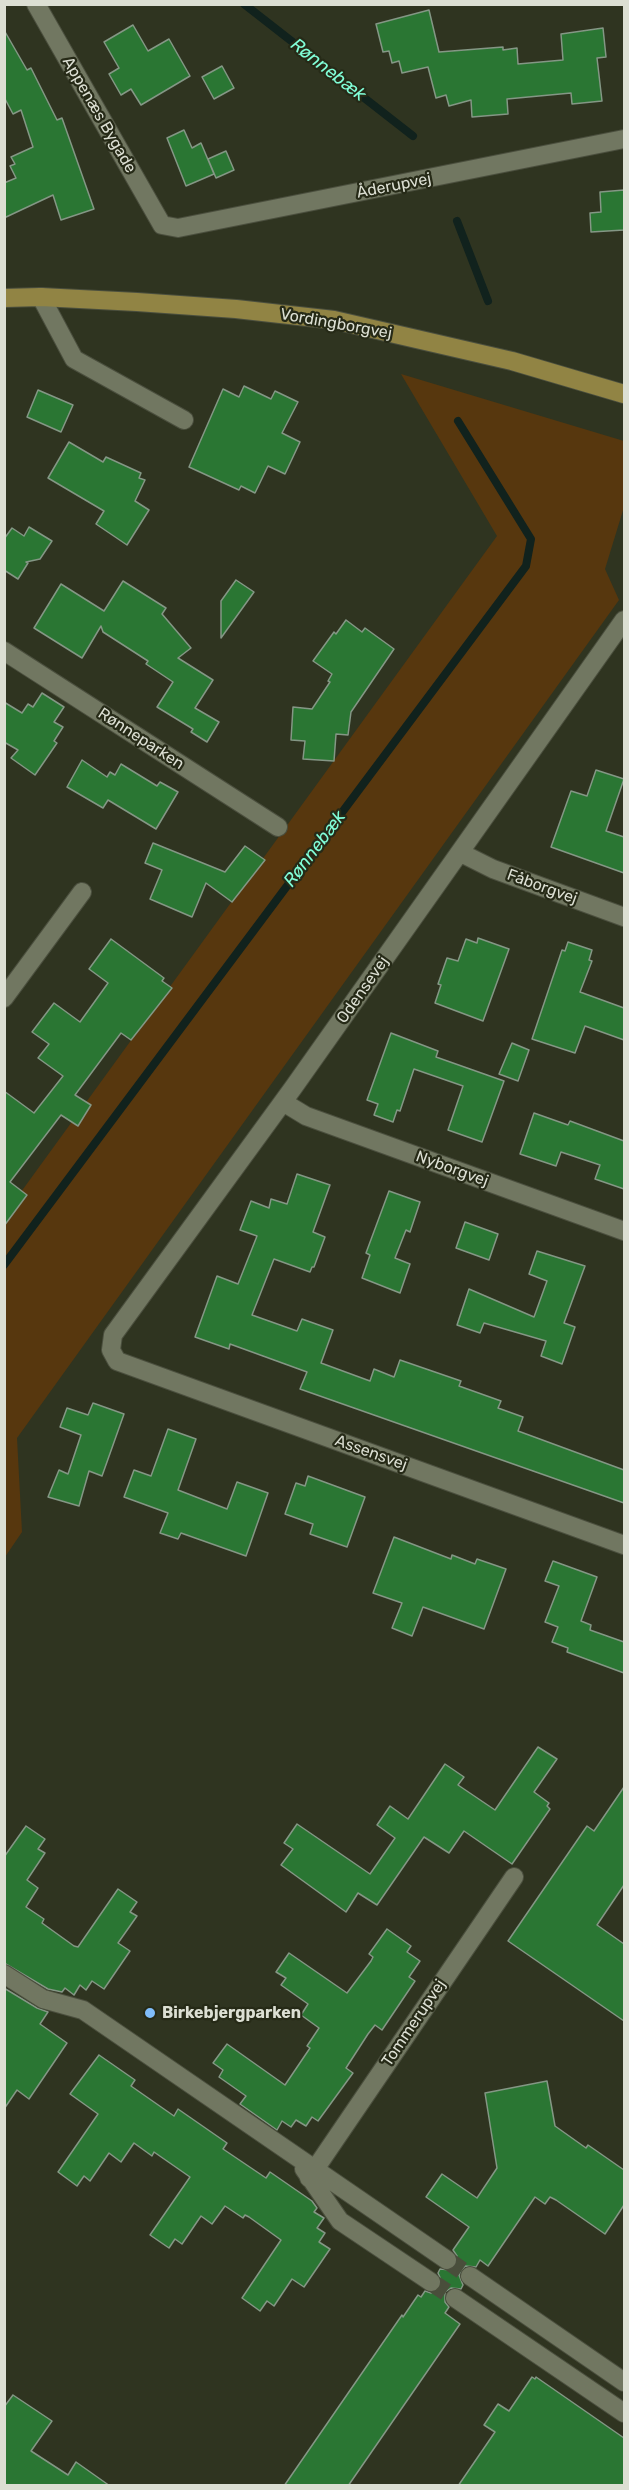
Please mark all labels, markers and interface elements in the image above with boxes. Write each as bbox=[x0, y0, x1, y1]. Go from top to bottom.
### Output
water label: Rønnebæk bbox=[286, 34, 370, 106]
street label: Appenæs Bygade bbox=[58, 54, 140, 176]
street label: Åderupvej bbox=[355, 169, 433, 203]
street label: Vordingborgvej bbox=[279, 305, 393, 343]
street label: Rønneparken bbox=[94, 704, 188, 774]
water label: Rønnebæk bbox=[279, 807, 351, 891]
street label: Fåborgvej bbox=[504, 865, 580, 909]
street label: Odensevej bbox=[333, 953, 393, 1027]
street label: Nyborgvej bbox=[413, 1147, 491, 1191]
street label: Assensvej bbox=[332, 1431, 410, 1475]
street label: Tommerupvej bbox=[378, 1976, 450, 2070]
place label: Birkebjergparken bbox=[162, 2003, 301, 2023]
marker: Birkebjergparken bbox=[143, 2006, 157, 2020]

